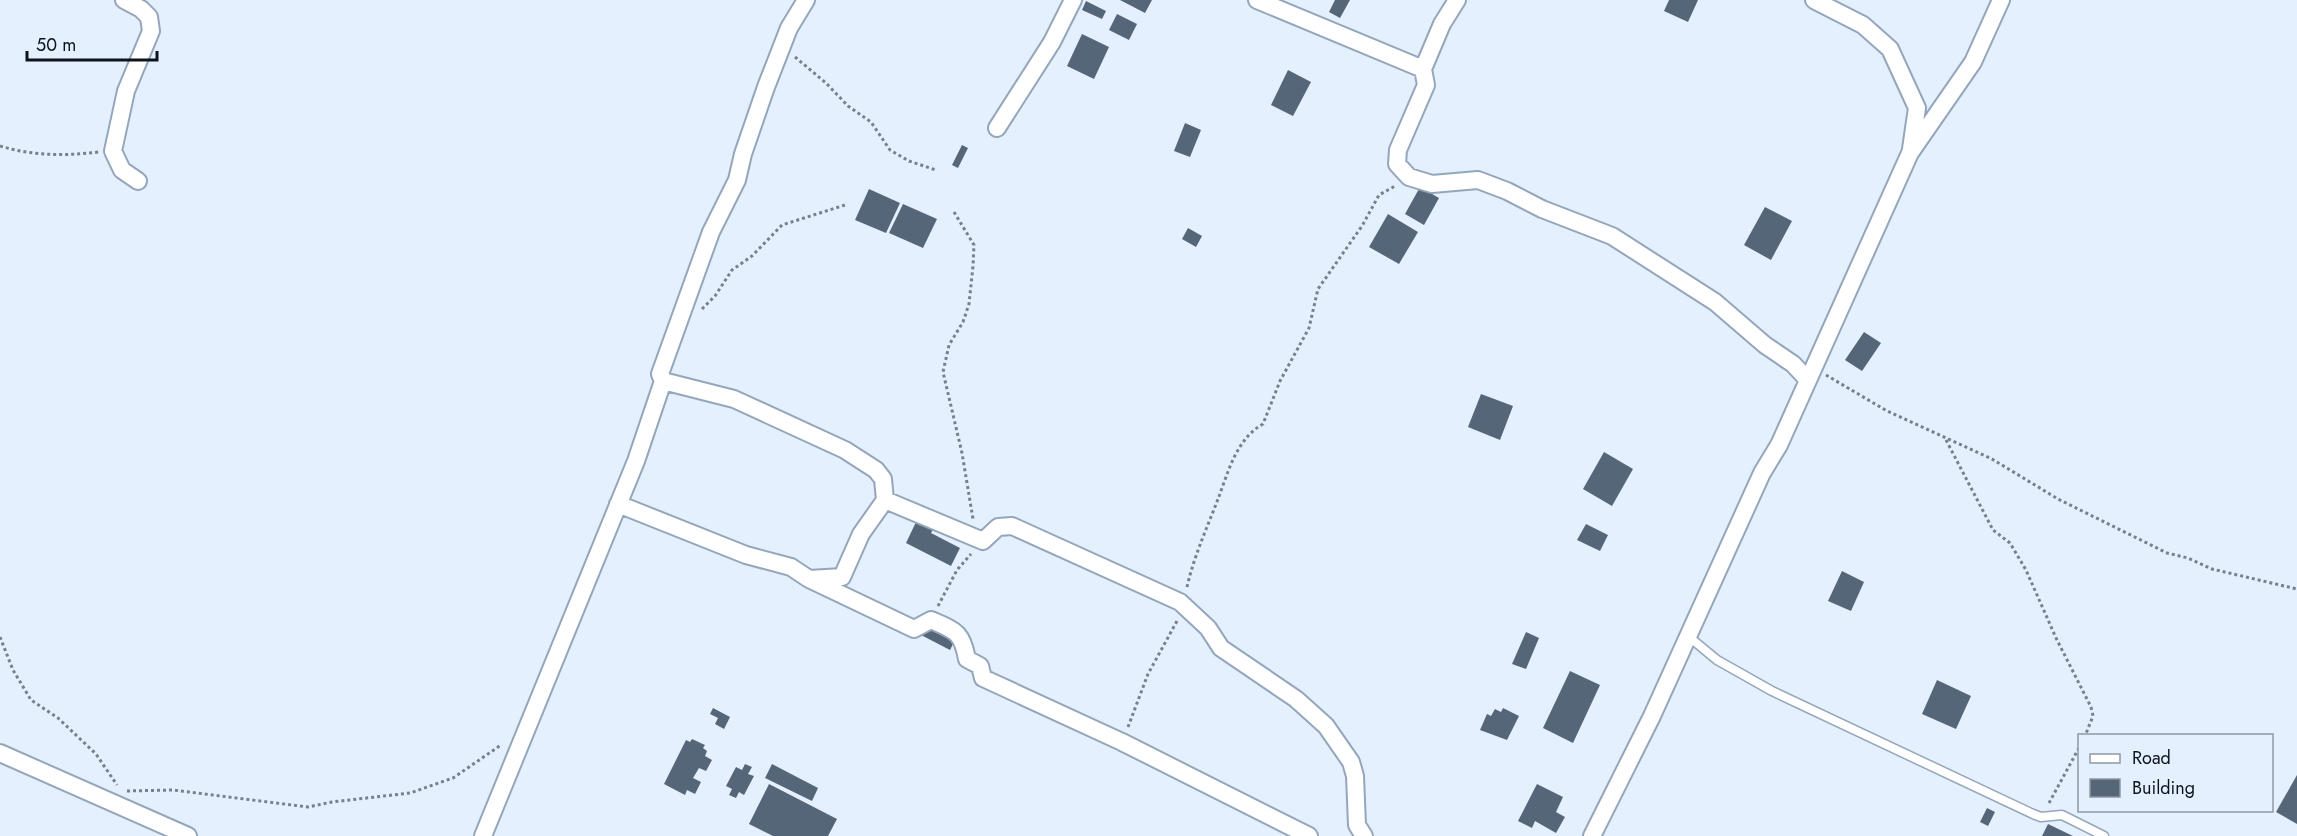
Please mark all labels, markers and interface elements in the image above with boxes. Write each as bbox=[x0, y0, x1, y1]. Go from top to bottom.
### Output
scale bar bbox=[27, 24, 158, 62]
text: 50 m bbox=[36, 32, 76, 58]
legend bbox=[2078, 734, 2273, 812]
text: Road bbox=[2132, 745, 2171, 771]
text: Building bbox=[2132, 775, 2195, 801]

